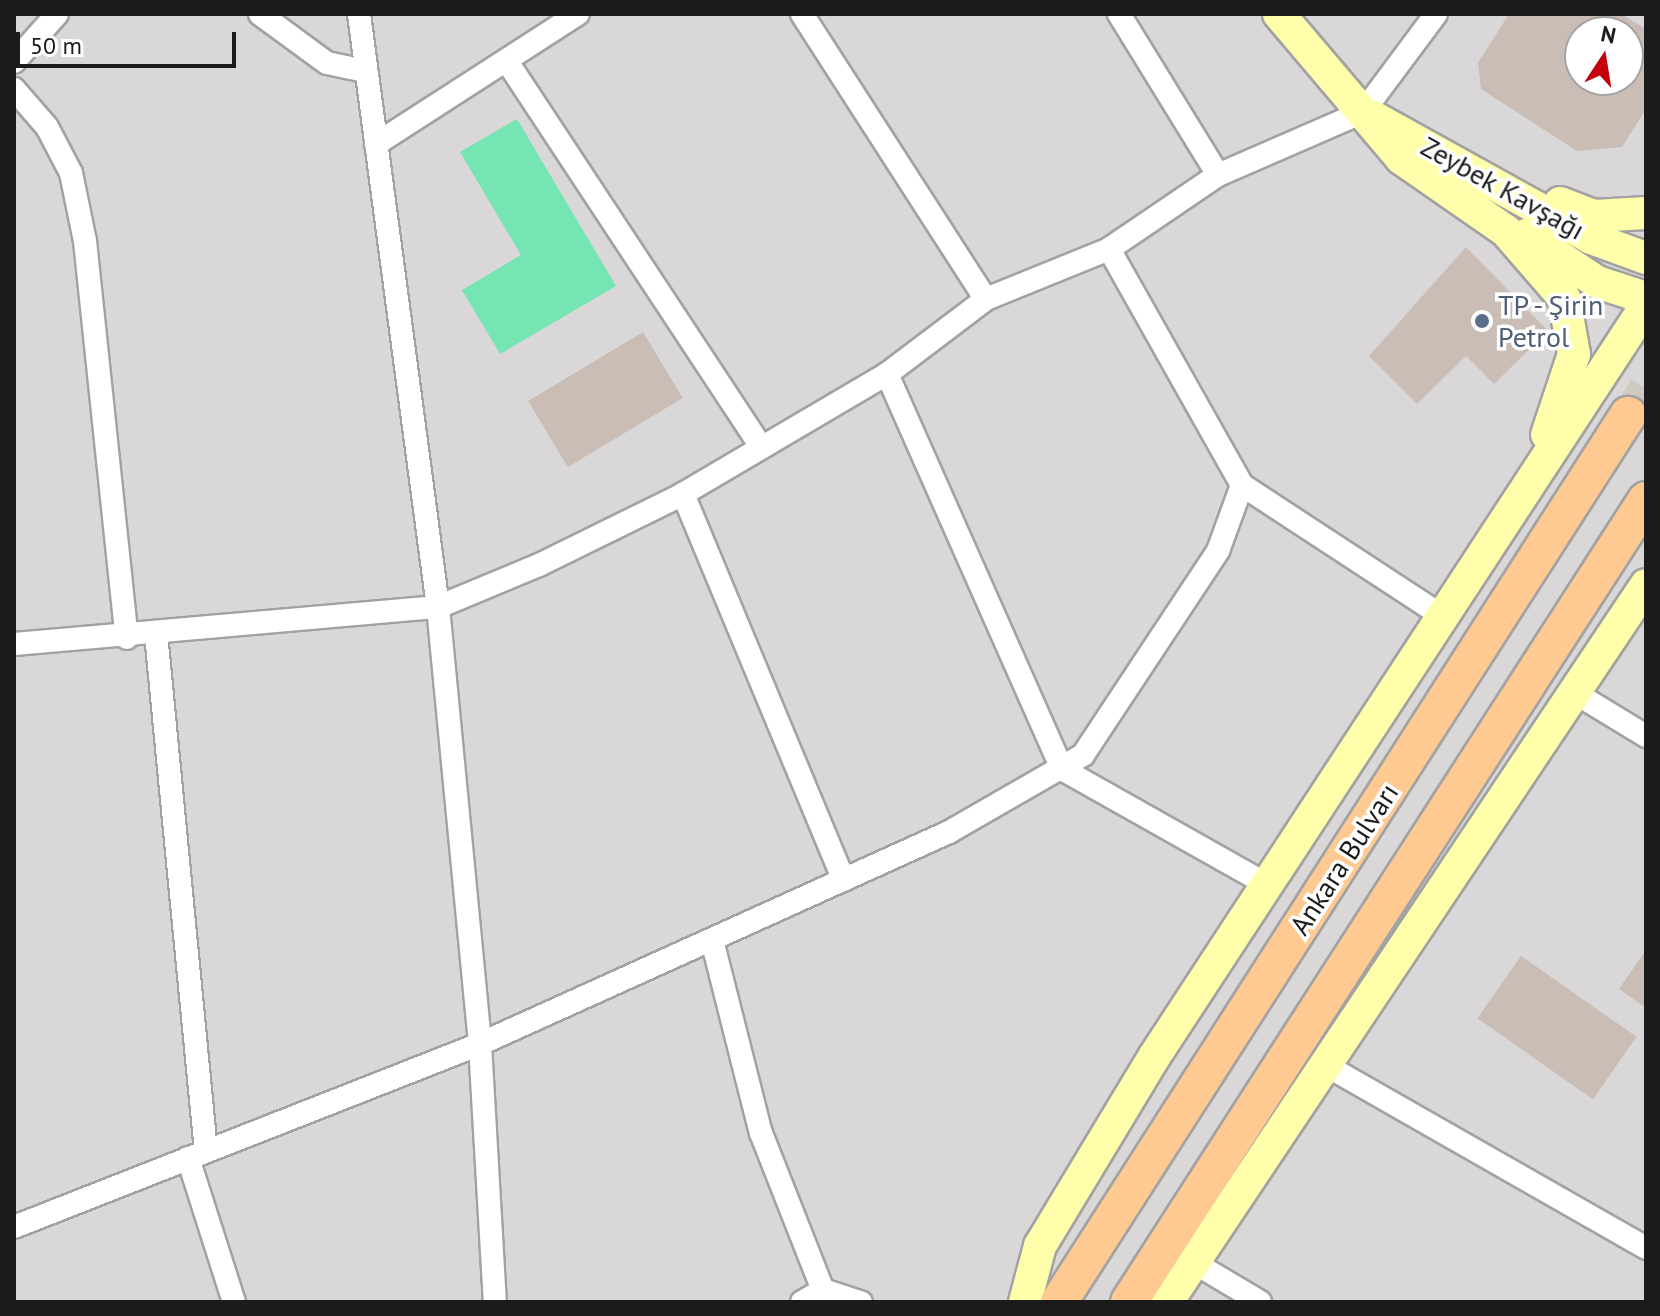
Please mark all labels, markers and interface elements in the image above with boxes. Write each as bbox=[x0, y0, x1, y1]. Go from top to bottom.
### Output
scale bar bbox=[20, 16, 240, 66]
north arrow bbox=[1564, 16, 1644, 96]
text: N bbox=[1599, 19, 1619, 50]
text: 50 m bbox=[30, 30, 82, 61]
street label: Zeybek Kavşağı bbox=[1415, 129, 1591, 247]
place label: TP - Şirin Petrol bbox=[1498, 288, 1609, 354]
marker: TP - Şirin Petrol bbox=[1473, 312, 1491, 330]
street label: Ankara Bulvarı bbox=[1283, 777, 1405, 941]

